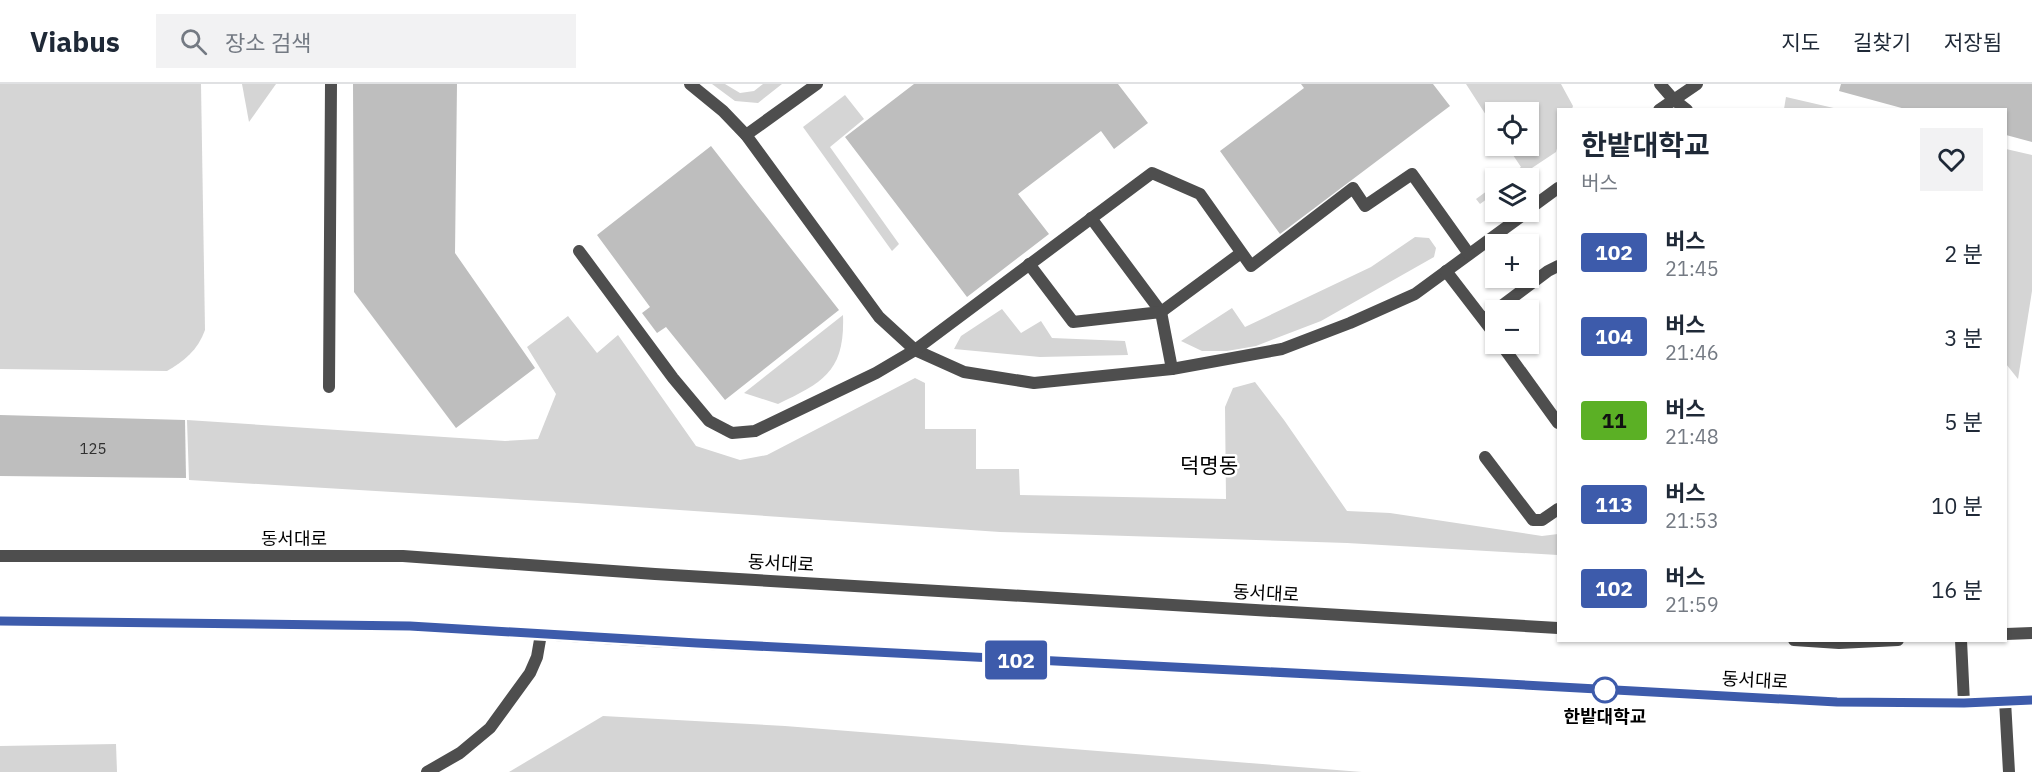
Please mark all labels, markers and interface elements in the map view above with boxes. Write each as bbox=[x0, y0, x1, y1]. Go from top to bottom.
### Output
search box bbox=[156, 14, 576, 68]
text: Viabus bbox=[30, 23, 120, 60]
icon: search bbox=[177, 25, 210, 58]
text: 장소 검색 bbox=[225, 28, 311, 57]
text: 지도 bbox=[1781, 28, 1820, 56]
text: 길찾기 bbox=[1853, 28, 1911, 56]
text: 저장됨 bbox=[1944, 28, 2002, 56]
map controls bbox=[1485, 102, 1539, 354]
button: locate bbox=[1485, 102, 1539, 156]
text: 한밭대학교 bbox=[1581, 126, 1710, 163]
button: heart bbox=[1920, 128, 1983, 191]
button: layers bbox=[1485, 168, 1539, 222]
text: 버스 bbox=[1581, 169, 1618, 196]
text: 버스 bbox=[1665, 226, 1705, 255]
button: + bbox=[1485, 234, 1539, 288]
text: 102 bbox=[1595, 238, 1633, 266]
text: 2 분 bbox=[1944, 239, 1983, 268]
text: 21:45 bbox=[1665, 255, 1719, 282]
button: − bbox=[1485, 300, 1539, 354]
text: 버스 bbox=[1665, 310, 1705, 339]
text: 104 bbox=[1595, 322, 1633, 350]
text: 3 분 bbox=[1944, 323, 1983, 352]
text: 21:46 bbox=[1665, 339, 1719, 366]
text: 버스 bbox=[1665, 394, 1705, 423]
text: 11 bbox=[1601, 406, 1627, 434]
text: 5 분 bbox=[1944, 407, 1983, 436]
text: 21:48 bbox=[1665, 423, 1719, 450]
house number: 125 bbox=[79, 439, 107, 458]
district label: 덕명동 bbox=[1180, 451, 1238, 479]
text: 버스 bbox=[1665, 478, 1705, 507]
text: 113 bbox=[1595, 490, 1633, 518]
text: 10 분 bbox=[1931, 491, 1983, 520]
text: 21:53 bbox=[1665, 507, 1719, 534]
street label: 동서대로 bbox=[261, 527, 327, 550]
street label: 동서대로 bbox=[747, 550, 815, 576]
text: 버스 bbox=[1665, 562, 1705, 591]
text: 102 bbox=[1595, 574, 1633, 602]
text: 16 분 bbox=[1931, 575, 1983, 604]
street label: 동서대로 bbox=[1232, 580, 1300, 606]
text: 21:59 bbox=[1665, 591, 1719, 618]
line badge: 102 bbox=[982, 640, 1050, 680]
text: 102 bbox=[997, 646, 1035, 674]
street label: 동서대로 bbox=[1721, 667, 1789, 693]
marker: 한밭대학교 bbox=[1592, 677, 1618, 703]
place label: 한밭대학교 bbox=[1564, 705, 1646, 728]

